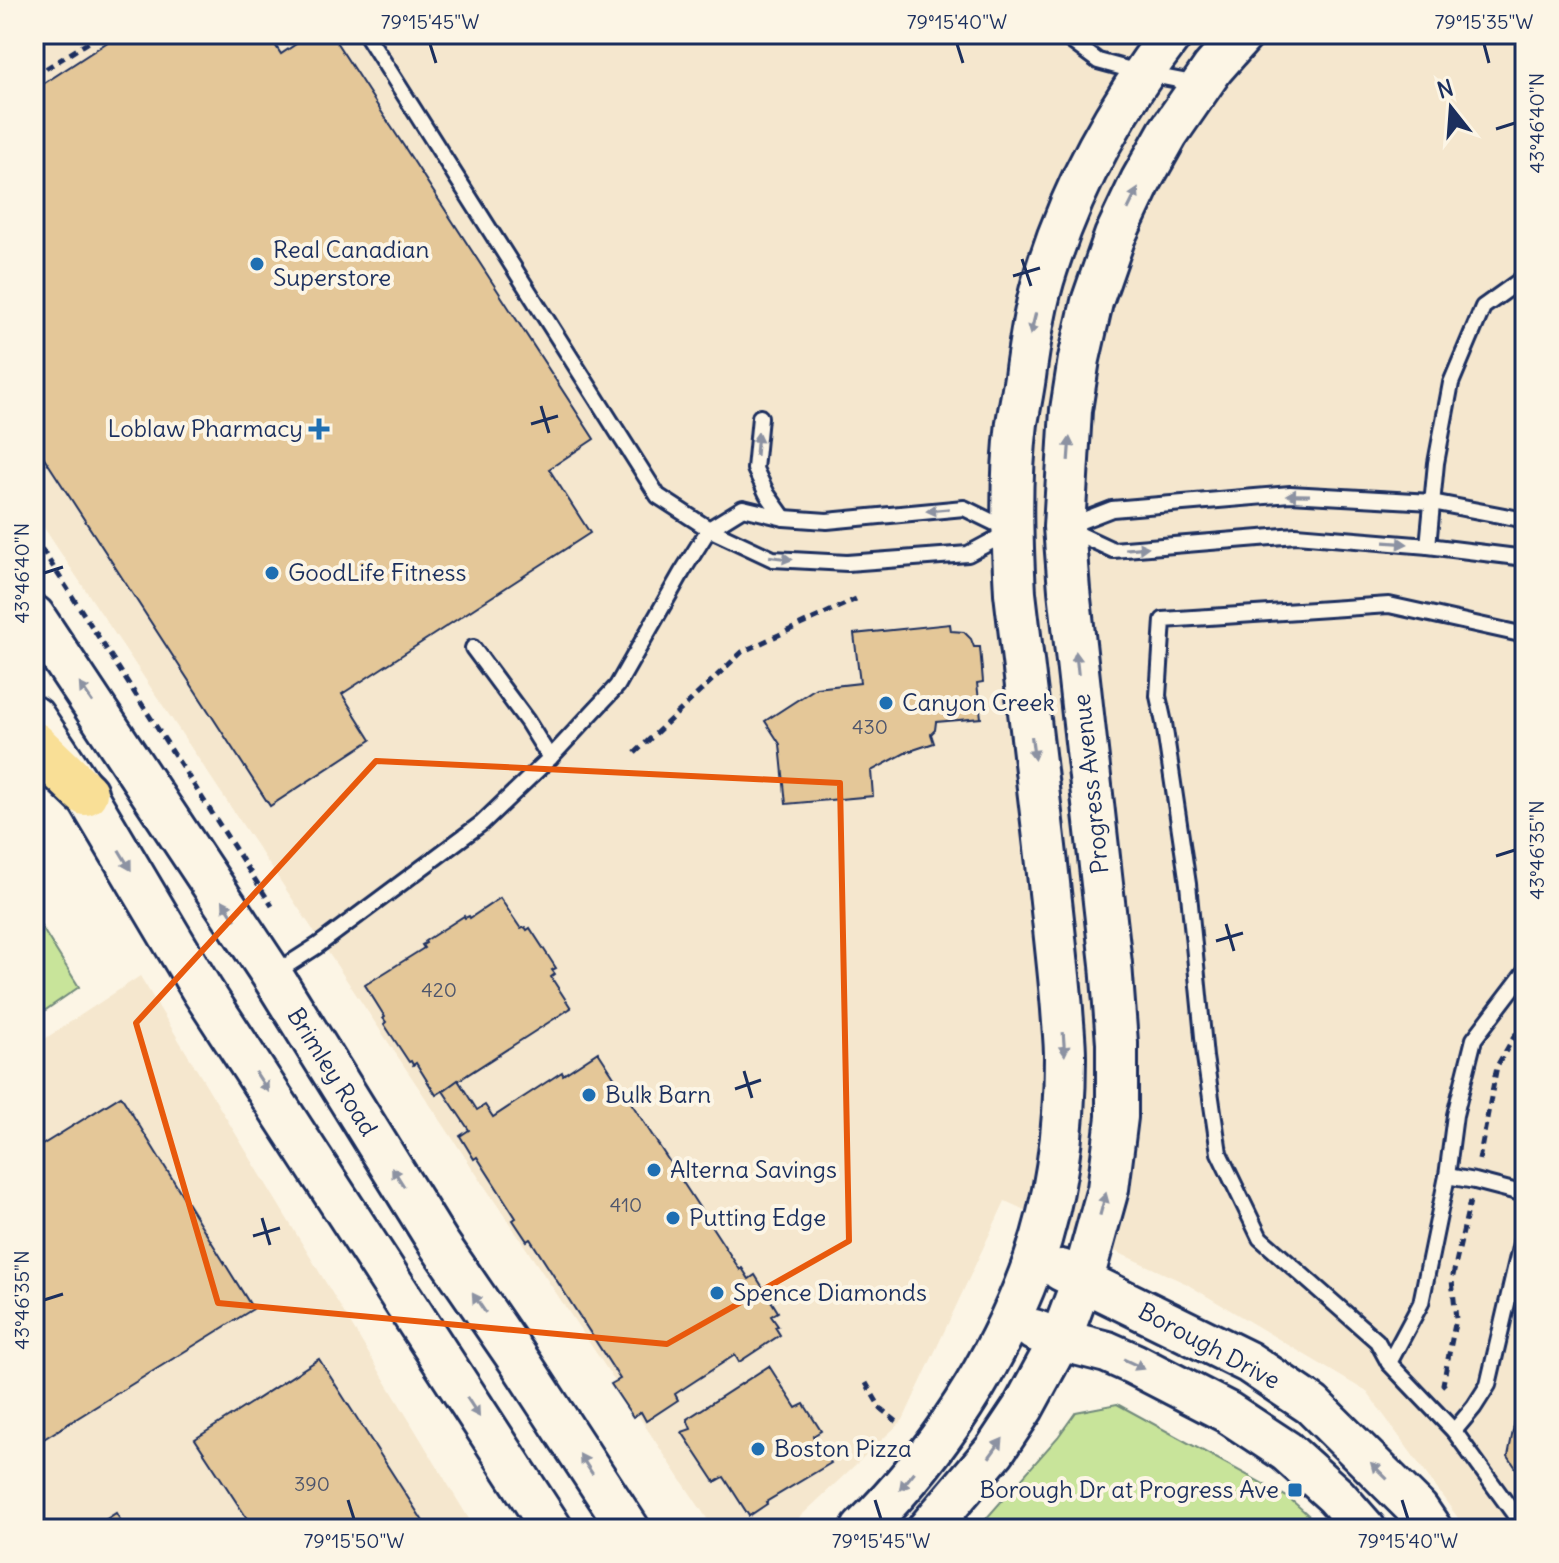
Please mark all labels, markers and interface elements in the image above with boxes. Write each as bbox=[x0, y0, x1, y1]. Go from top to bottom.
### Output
text: 79°15'45"W bbox=[381, 9, 479, 34]
text: 79°15'40"W bbox=[907, 9, 1007, 34]
text: 79°15'35"W bbox=[1434, 9, 1534, 34]
north arrow bbox=[1411, 68, 1491, 148]
text: N bbox=[1434, 73, 1457, 104]
text: 43°46'40"N bbox=[1524, 73, 1549, 173]
one-way arrow bbox=[1126, 188, 1140, 211]
place label: Real Canadian Superstore bbox=[273, 234, 429, 292]
marker: Real Canadian Superstore bbox=[248, 255, 266, 273]
one-way arrow bbox=[1026, 311, 1039, 336]
place label: Loblaw Pharmacy bbox=[108, 413, 303, 443]
marker: Loblaw Pharmacy bbox=[310, 420, 328, 438]
one-way arrow bbox=[751, 431, 764, 456]
one-way arrow bbox=[1063, 436, 1076, 461]
one-way arrow bbox=[1285, 489, 1310, 501]
one-way arrow bbox=[925, 504, 950, 517]
text: 43°46'40"N bbox=[9, 523, 34, 623]
one-way arrow bbox=[1384, 537, 1409, 550]
one-way arrow bbox=[1125, 542, 1150, 555]
one-way arrow bbox=[769, 552, 794, 565]
place label: GoodLife Fitness bbox=[288, 557, 466, 587]
marker: GoodLife Fitness bbox=[263, 564, 281, 582]
one-way arrow bbox=[1071, 651, 1084, 676]
one-way arrow bbox=[79, 682, 93, 704]
place label: Canyon Creek bbox=[902, 687, 1055, 717]
street label: Progress Avenue bbox=[1066, 693, 1114, 876]
marker: Canyon Creek bbox=[877, 694, 895, 712]
house number: 430 bbox=[852, 714, 888, 739]
one-way arrow bbox=[1027, 735, 1040, 760]
text: 43°46'35"N bbox=[1524, 800, 1549, 900]
one-way arrow bbox=[118, 849, 132, 871]
one-way arrow bbox=[222, 899, 237, 921]
house number: 420 bbox=[421, 977, 457, 1002]
street label: Brimley Road bbox=[281, 1002, 384, 1141]
one-way arrow bbox=[1058, 1032, 1071, 1057]
one-way arrow bbox=[254, 1071, 269, 1092]
place label: Bulk Barn bbox=[605, 1079, 711, 1109]
marker: Bulk Barn bbox=[580, 1086, 598, 1104]
place label: Alterna Savings bbox=[670, 1154, 837, 1184]
marker: Alterna Savings bbox=[645, 1161, 663, 1179]
one-way arrow bbox=[391, 1166, 406, 1189]
house number: 410 bbox=[610, 1192, 642, 1217]
one-way arrow bbox=[1098, 1192, 1110, 1217]
place label: Putting Edge bbox=[689, 1202, 826, 1232]
marker: Putting Edge bbox=[664, 1209, 682, 1227]
text: 43°46'35"N bbox=[9, 1250, 34, 1350]
place label: Spence Diamonds bbox=[733, 1277, 927, 1307]
marker: Spence Diamonds bbox=[708, 1284, 726, 1302]
one-way arrow bbox=[472, 1292, 487, 1313]
street label: Borough Drive bbox=[1134, 1295, 1285, 1395]
one-way arrow bbox=[1122, 1357, 1146, 1371]
one-way arrow bbox=[465, 1396, 479, 1418]
place label: Boston Pizza bbox=[774, 1433, 912, 1463]
one-way arrow bbox=[988, 1437, 1003, 1458]
marker: Boston Pizza bbox=[749, 1440, 767, 1458]
one-way arrow bbox=[579, 1453, 594, 1474]
one-way arrow bbox=[1371, 1462, 1389, 1481]
house number: 390 bbox=[294, 1471, 330, 1496]
one-way arrow bbox=[899, 1471, 915, 1491]
place label: Borough Dr at Progress Ave bbox=[980, 1474, 1279, 1504]
marker: Borough Dr at Progress Ave bbox=[1286, 1481, 1304, 1499]
text: 79°15'50"W bbox=[304, 1528, 404, 1553]
text: 79°15'45"W bbox=[832, 1528, 930, 1553]
text: 79°15'40"W bbox=[1358, 1528, 1458, 1553]

